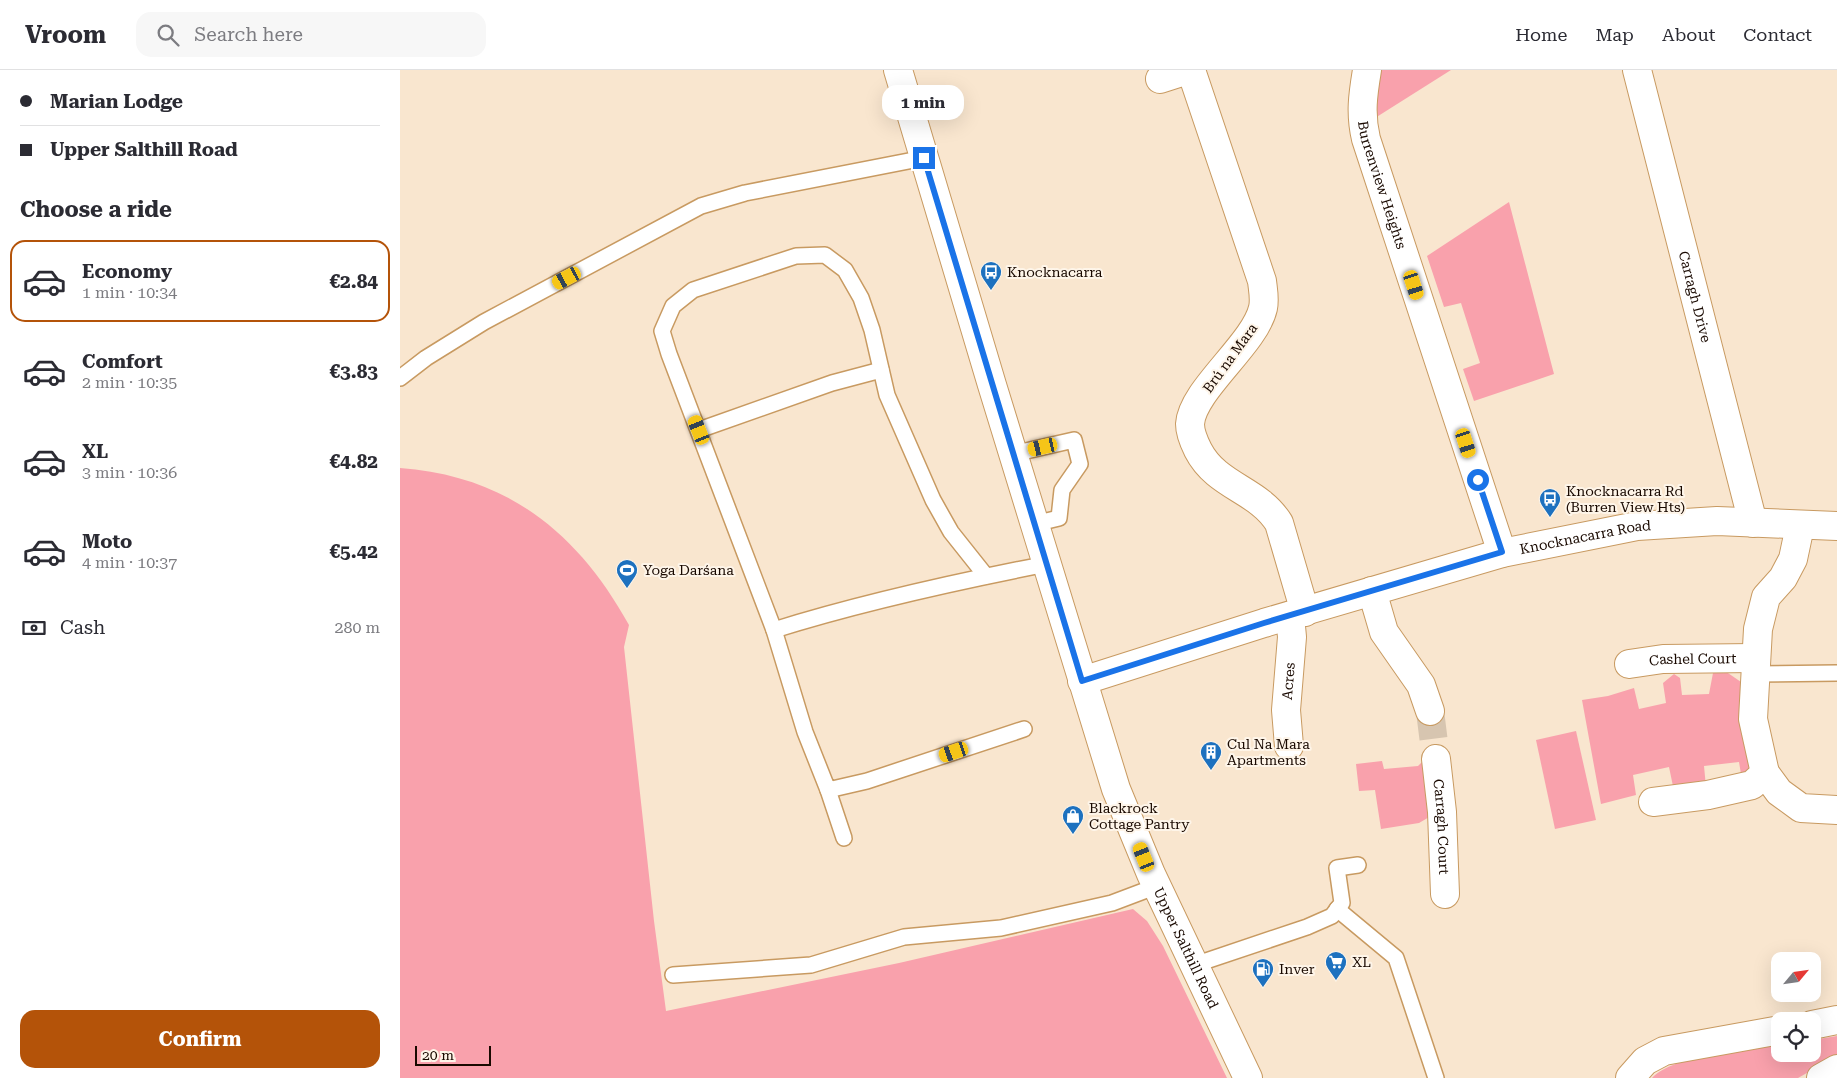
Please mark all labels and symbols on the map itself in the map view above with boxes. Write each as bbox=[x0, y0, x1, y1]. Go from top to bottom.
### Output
callout: 1 min bbox=[883, 86, 965, 121]
street label: Burrenview Heights bbox=[1355, 120, 1410, 251]
route end bbox=[913, 147, 935, 169]
street label: Carragh Drive bbox=[1676, 249, 1715, 344]
bus stop icon: Knocknacarra bbox=[979, 260, 1003, 291]
car bbox=[550, 264, 583, 292]
place label: Knocknacarra bbox=[1007, 264, 1103, 280]
car bbox=[1402, 268, 1425, 302]
street label: Brú na Mara bbox=[1200, 320, 1261, 396]
car bbox=[686, 413, 711, 447]
car bbox=[1454, 426, 1477, 460]
car bbox=[1026, 436, 1059, 458]
route start bbox=[1467, 469, 1489, 491]
place label: Knocknacarra Rd (Burren View Hts) bbox=[1566, 483, 1685, 515]
bus stop icon: Knocknacarra Rd (Burren View Hts) bbox=[1538, 487, 1562, 518]
street label: Knocknacarra Road bbox=[1518, 517, 1651, 557]
sports icon: Yoga Darśana bbox=[615, 558, 639, 589]
place label: Yoga Darśana bbox=[643, 562, 734, 578]
street label: Cashel Court bbox=[1648, 650, 1736, 669]
street label: Acres bbox=[1279, 661, 1298, 701]
place label: Cul Na Mara Apartments bbox=[1227, 736, 1310, 768]
car bbox=[937, 740, 970, 764]
building icon: Cul Na Mara Apartments bbox=[1199, 740, 1223, 771]
street label: Carragh Court bbox=[1430, 778, 1452, 875]
place label: Blackrock Cottage Pantry bbox=[1089, 800, 1190, 832]
shop icon: Blackrock Cottage Pantry bbox=[1061, 804, 1085, 835]
car bbox=[1131, 840, 1156, 874]
street label: Upper Salthill Road bbox=[1150, 885, 1222, 1011]
supermarket icon: XL bbox=[1324, 950, 1348, 981]
north arrow bbox=[1771, 952, 1821, 1002]
place label: XL bbox=[1352, 954, 1371, 970]
fuel station icon: Inver bbox=[1251, 957, 1275, 988]
place label: Inver bbox=[1279, 961, 1315, 977]
scale bar bbox=[415, 1043, 491, 1066]

